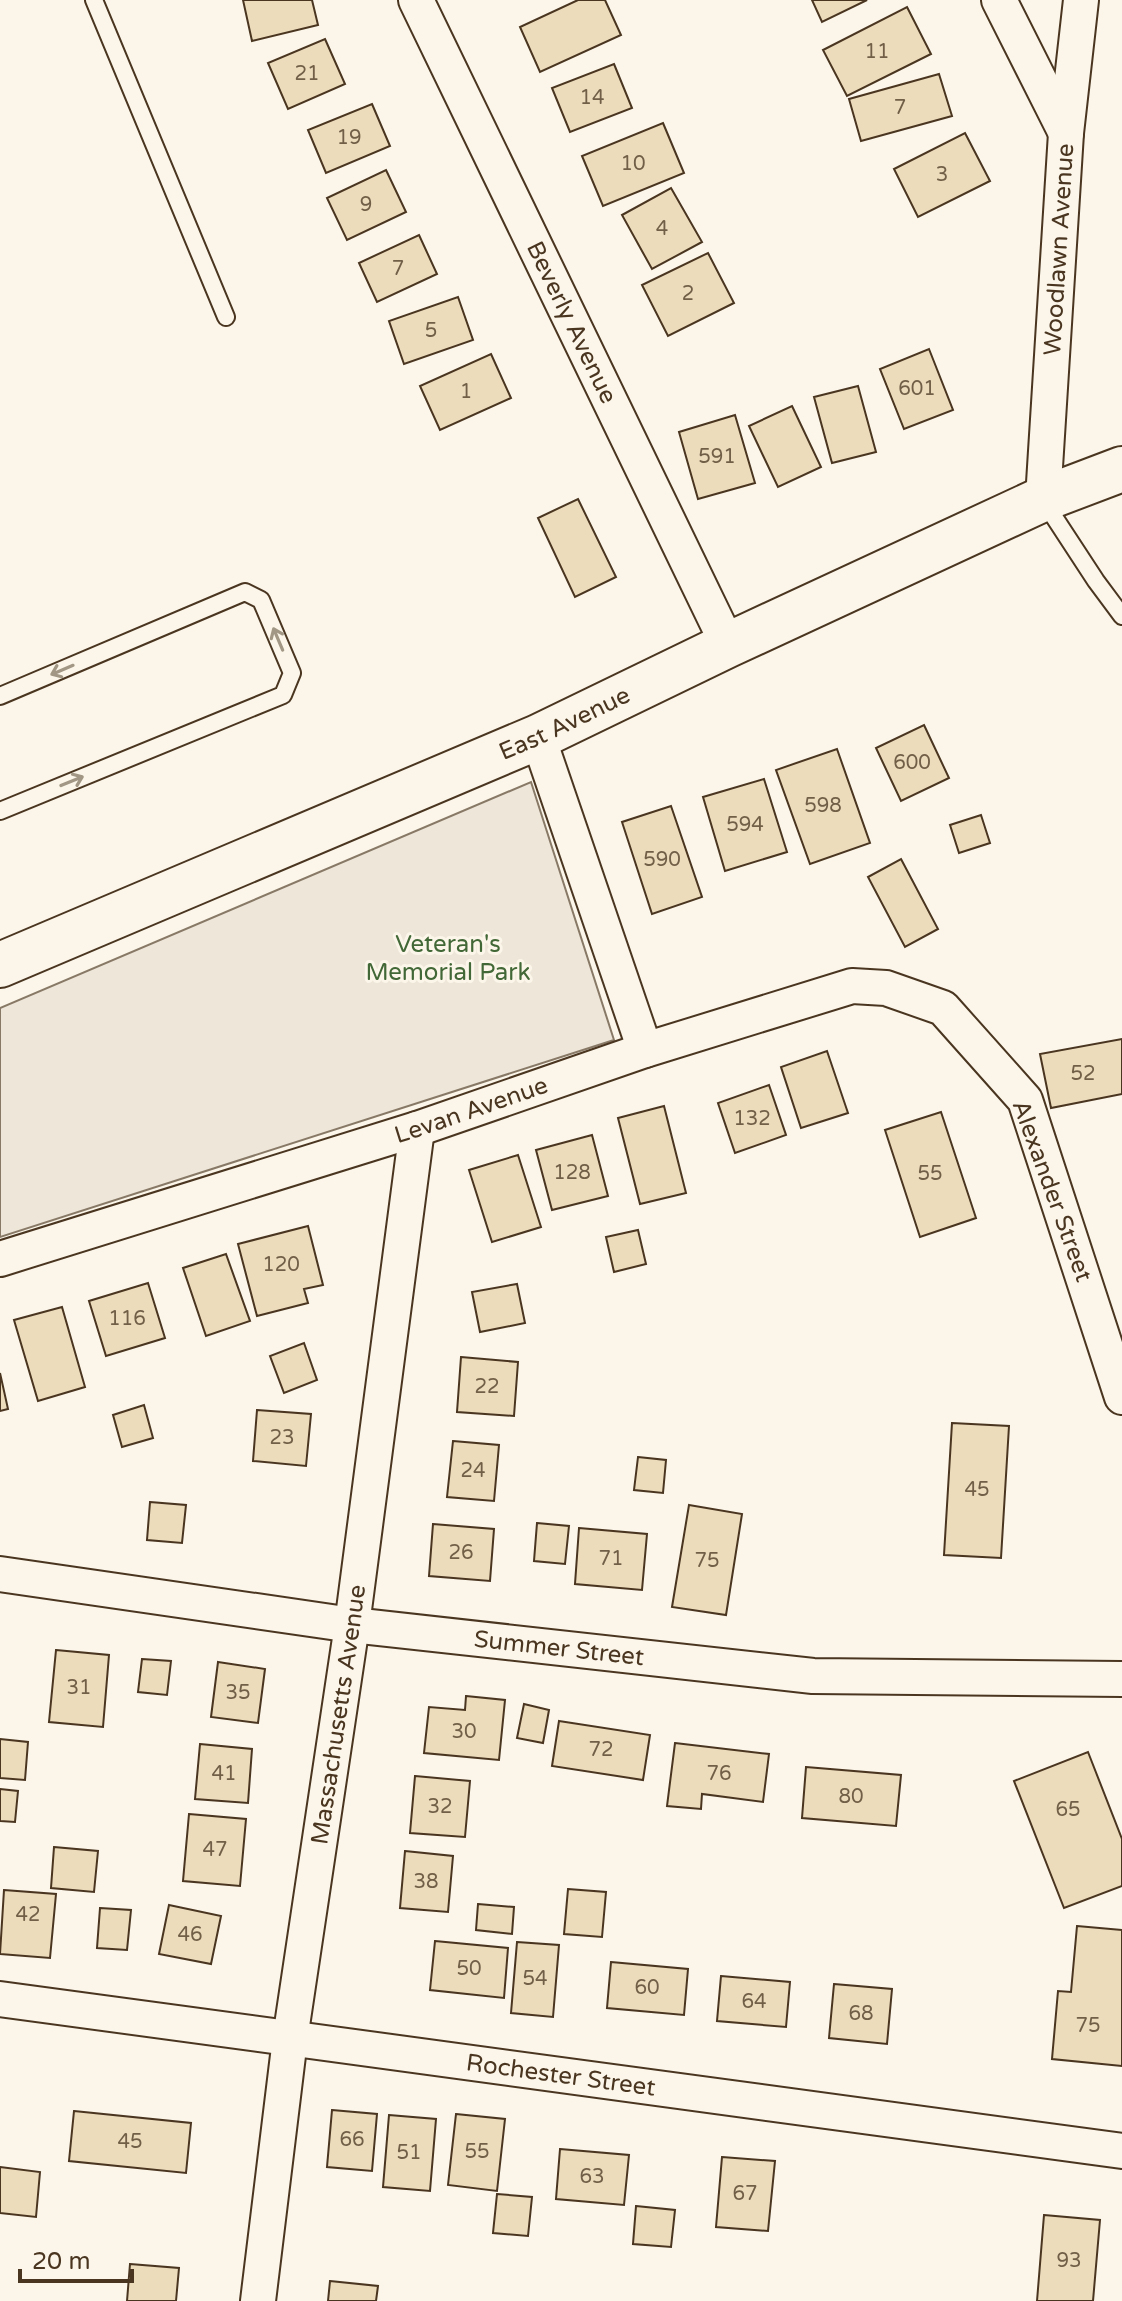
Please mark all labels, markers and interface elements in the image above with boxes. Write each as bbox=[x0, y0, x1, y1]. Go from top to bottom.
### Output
house number: 11 bbox=[864, 40, 890, 64]
house number: 21 bbox=[294, 62, 320, 86]
house number: 14 bbox=[579, 86, 605, 110]
house number: 7 bbox=[894, 96, 906, 120]
house number: 19 bbox=[336, 126, 362, 150]
street label: Woodlawn Avenue bbox=[1038, 142, 1080, 357]
house number: 10 bbox=[620, 152, 646, 176]
house number: 3 bbox=[936, 163, 948, 187]
house number: 9 bbox=[360, 193, 372, 217]
house number: 4 bbox=[656, 217, 668, 241]
street label: Beverly Avenue bbox=[520, 237, 623, 408]
house number: 7 bbox=[392, 257, 404, 281]
house number: 2 bbox=[682, 282, 694, 306]
house number: 5 bbox=[425, 319, 437, 343]
house number: 601 bbox=[898, 377, 936, 401]
house number: 1 bbox=[460, 380, 472, 404]
house number: 591 bbox=[698, 445, 736, 469]
one-way arrow bbox=[270, 627, 284, 652]
one-way arrow bbox=[50, 664, 75, 678]
street label: East Avenue bbox=[495, 680, 635, 766]
house number: 600 bbox=[893, 751, 931, 775]
one-way arrow bbox=[59, 773, 84, 788]
house number: 598 bbox=[804, 794, 842, 818]
house number: 594 bbox=[726, 813, 764, 837]
house number: 590 bbox=[643, 848, 681, 872]
park label: Veteran's Memorial Park bbox=[365, 930, 531, 987]
house number: 52 bbox=[1070, 1062, 1096, 1086]
street label: Levan Avenue bbox=[391, 1070, 551, 1150]
street label: Alexander Street bbox=[1006, 1096, 1098, 1286]
house number: 132 bbox=[733, 1107, 771, 1131]
house number: 128 bbox=[553, 1161, 591, 1185]
house number: 55 bbox=[917, 1162, 943, 1186]
house number: 120 bbox=[262, 1253, 300, 1277]
house number: 116 bbox=[108, 1307, 146, 1331]
house number: 22 bbox=[474, 1375, 500, 1399]
house number: 23 bbox=[269, 1426, 295, 1450]
house number: 24 bbox=[460, 1459, 486, 1483]
house number: 45 bbox=[964, 1478, 990, 1502]
house number: 26 bbox=[448, 1541, 474, 1565]
house number: 71 bbox=[598, 1547, 624, 1571]
house number: 75 bbox=[694, 1549, 720, 1573]
street label: Massachusetts Avenue bbox=[305, 1583, 372, 1846]
street label: Summer Street bbox=[472, 1624, 646, 1672]
house number: 31 bbox=[66, 1676, 92, 1700]
house number: 35 bbox=[225, 1681, 251, 1705]
house number: 30 bbox=[451, 1720, 477, 1744]
house number: 72 bbox=[588, 1738, 614, 1762]
house number: 41 bbox=[211, 1762, 237, 1786]
house number: 76 bbox=[706, 1762, 732, 1786]
house number: 80 bbox=[838, 1785, 864, 1809]
house number: 32 bbox=[427, 1795, 453, 1819]
house number: 65 bbox=[1055, 1798, 1081, 1822]
house number: 47 bbox=[202, 1838, 228, 1862]
house number: 38 bbox=[413, 1870, 439, 1894]
house number: 42 bbox=[15, 1903, 41, 1927]
house number: 46 bbox=[177, 1923, 203, 1947]
house number: 50 bbox=[456, 1957, 482, 1981]
house number: 54 bbox=[522, 1967, 548, 1991]
house number: 60 bbox=[634, 1976, 660, 2000]
house number: 64 bbox=[741, 1990, 767, 2014]
house number: 68 bbox=[848, 2002, 874, 2026]
house number: 75 bbox=[1075, 2014, 1101, 2038]
street label: Rochester Street bbox=[464, 2048, 657, 2102]
house number: 66 bbox=[339, 2128, 365, 2152]
house number: 45 bbox=[117, 2130, 143, 2154]
house number: 55 bbox=[464, 2140, 490, 2164]
house number: 51 bbox=[396, 2141, 422, 2165]
house number: 63 bbox=[579, 2165, 605, 2189]
house number: 67 bbox=[732, 2182, 758, 2206]
scale bar bbox=[20, 2233, 132, 2283]
text: 20 m bbox=[32, 2247, 90, 2276]
house number: 93 bbox=[1056, 2249, 1082, 2273]

